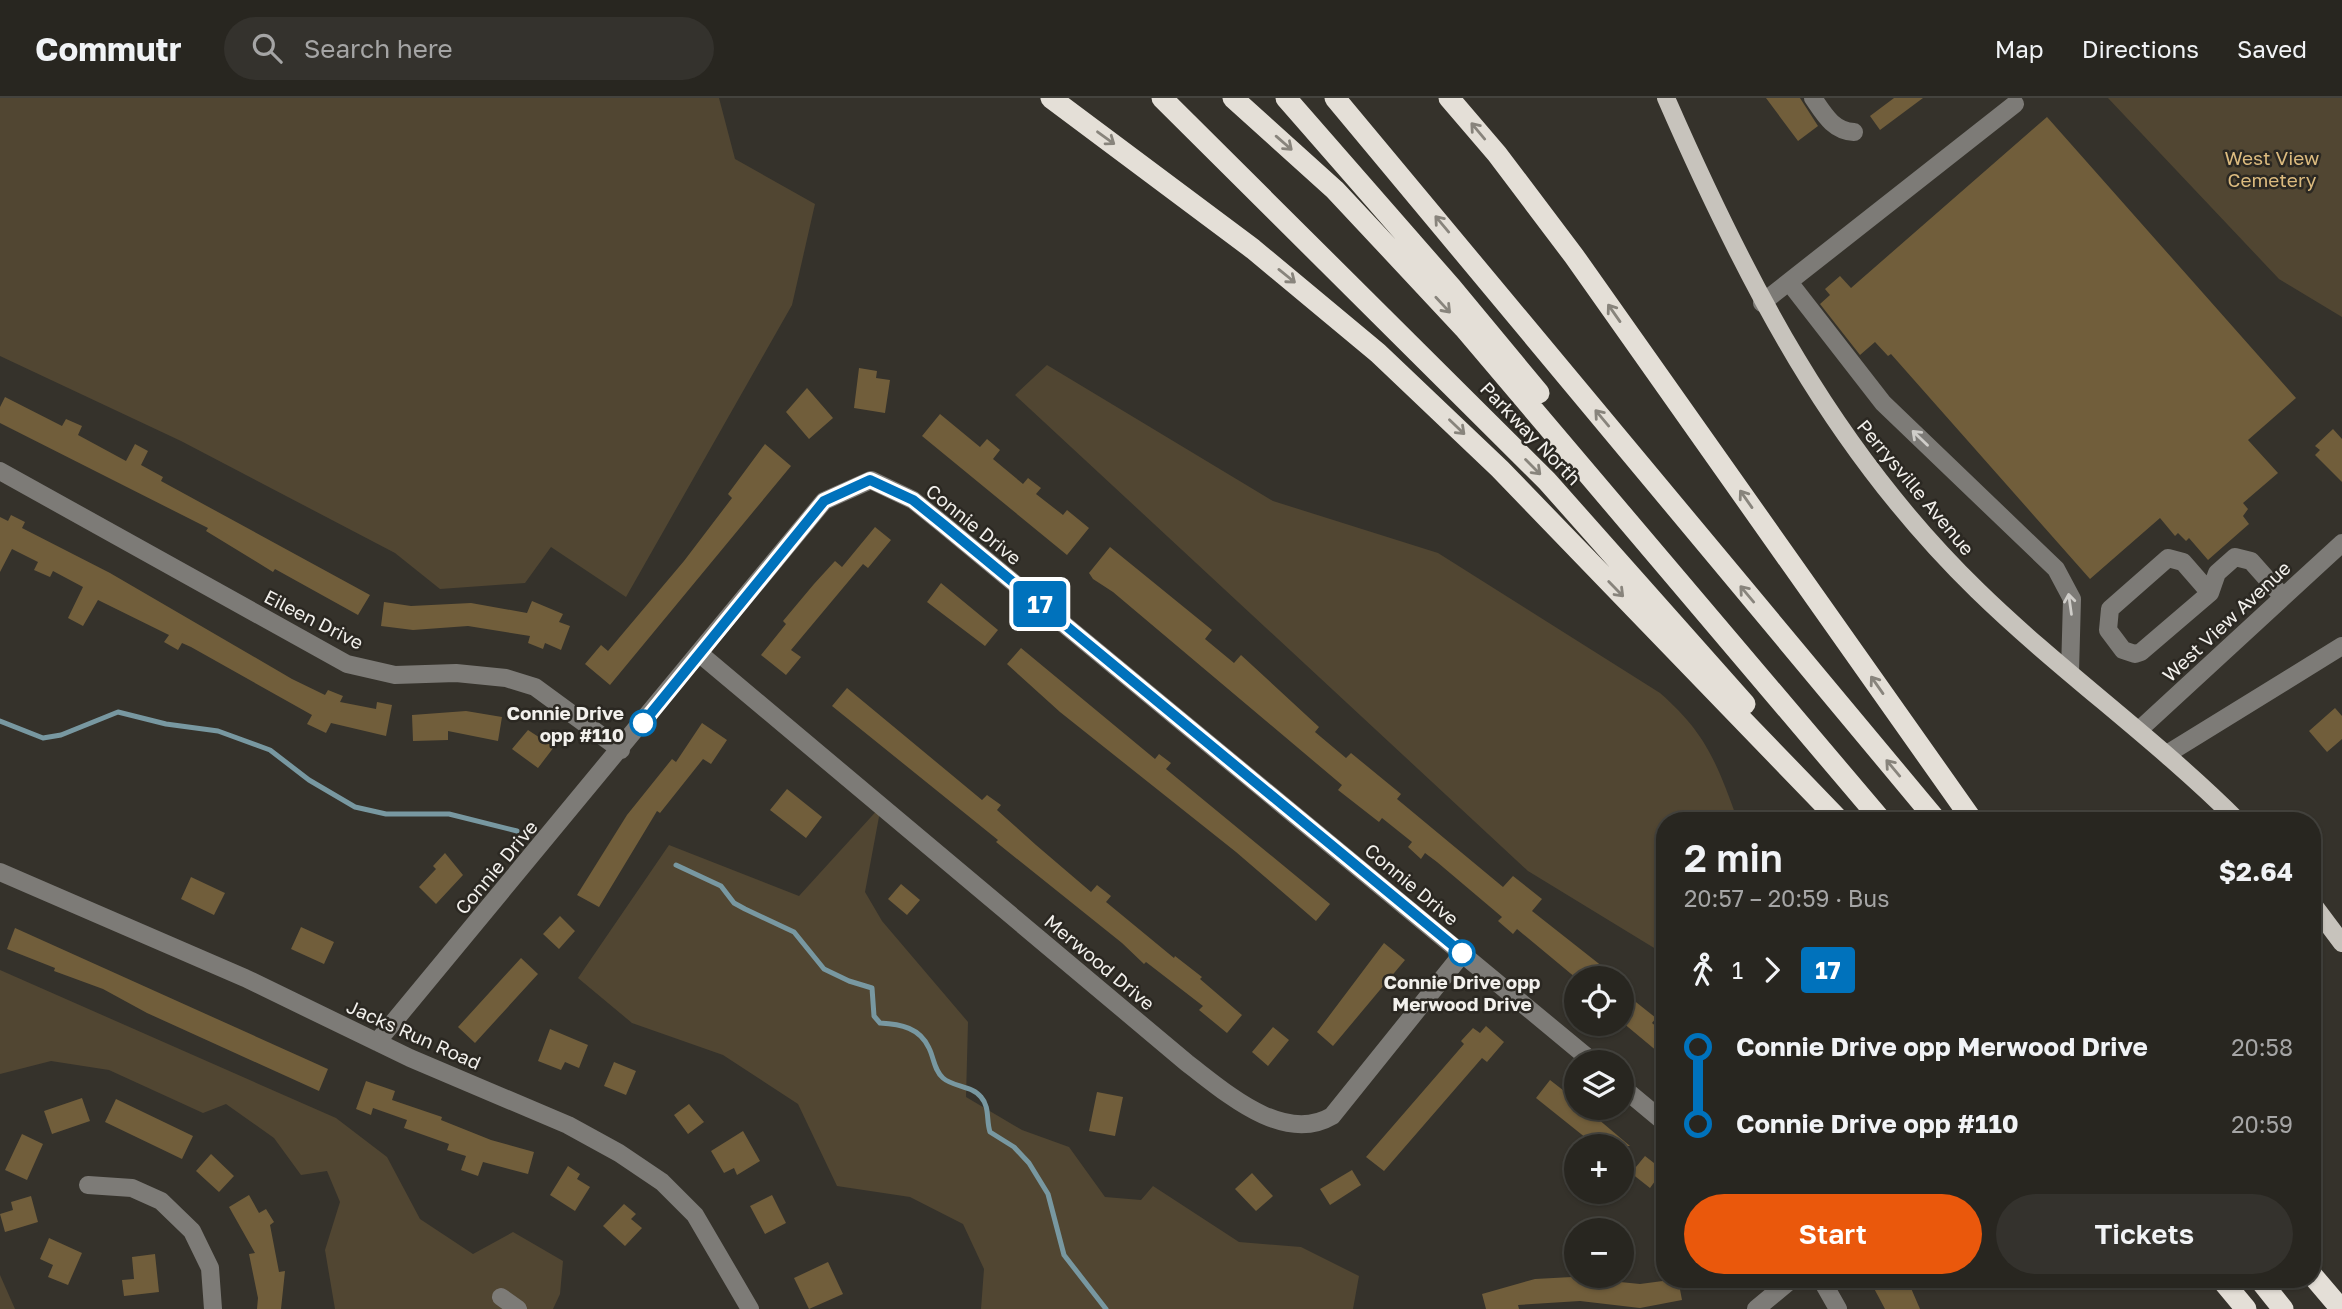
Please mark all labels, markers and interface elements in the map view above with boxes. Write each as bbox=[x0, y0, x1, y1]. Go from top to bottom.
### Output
search box bbox=[224, 17, 714, 80]
text: Commutr bbox=[35, 29, 182, 68]
icon: search bbox=[248, 29, 286, 67]
text: Search here bbox=[304, 33, 453, 64]
text: Map bbox=[1995, 34, 2044, 63]
text: Directions bbox=[2082, 34, 2199, 63]
text: Saved bbox=[2237, 34, 2307, 63]
one-way arrow bbox=[1470, 123, 1486, 141]
one-way arrow bbox=[1096, 131, 1115, 146]
one-way arrow bbox=[1275, 134, 1293, 150]
park label: West View Cemetery bbox=[2225, 146, 2319, 191]
one-way arrow bbox=[1434, 216, 1450, 234]
one-way arrow bbox=[1277, 269, 1295, 284]
one-way arrow bbox=[1435, 296, 1451, 314]
one-way arrow bbox=[1607, 304, 1621, 323]
street label: Parkway North bbox=[1476, 376, 1586, 490]
one-way arrow bbox=[1595, 410, 1610, 428]
street label: Perrysville Avenue bbox=[1853, 415, 1979, 559]
one-way arrow bbox=[1448, 419, 1465, 436]
one-way arrow bbox=[1912, 430, 1929, 447]
one-way arrow bbox=[1524, 458, 1541, 475]
street label: Connie Drive bbox=[922, 479, 1026, 569]
one-way arrow bbox=[1738, 490, 1753, 509]
street label: West View Avenue bbox=[2157, 556, 2295, 686]
line badge: 17 bbox=[1009, 581, 1072, 627]
one-way arrow bbox=[1608, 581, 1625, 598]
street label: Eileen Drive bbox=[261, 584, 367, 654]
one-way arrow bbox=[1740, 585, 1755, 603]
text: 17 bbox=[1027, 589, 1053, 618]
one-way arrow bbox=[2063, 594, 2076, 616]
one-way arrow bbox=[1870, 676, 1884, 695]
place label: Connie Drive opp #110 bbox=[507, 701, 624, 746]
marker: Connie Drive opp #110 bbox=[630, 710, 656, 736]
one-way arrow bbox=[1885, 760, 1901, 778]
street label: Connie Drive bbox=[450, 815, 542, 919]
text: 2 min bbox=[1684, 835, 1783, 880]
street label: Connie Drive bbox=[1360, 838, 1464, 930]
text: $2.64 bbox=[2219, 856, 2293, 887]
text: 20:57 – 20:59 · Bus bbox=[1684, 884, 1889, 912]
street label: Merwood Drive bbox=[1040, 909, 1160, 1015]
marker: Connie Drive opp Merwood Drive bbox=[1449, 940, 1475, 966]
icon: walk bbox=[1684, 951, 1722, 989]
icon: forward bbox=[1753, 951, 1791, 989]
text: 17 bbox=[1815, 955, 1841, 984]
text: 1 bbox=[1732, 956, 1743, 984]
map controls bbox=[1564, 966, 1634, 1288]
button: locate bbox=[1564, 966, 1634, 1036]
place label: Connie Drive opp Merwood Drive bbox=[1384, 970, 1541, 1015]
street label: Jacks Run Road bbox=[343, 994, 485, 1074]
text: Connie Drive opp Merwood Drive bbox=[1736, 1031, 2148, 1062]
text: 20:58 bbox=[2231, 1033, 2293, 1061]
button: layers bbox=[1564, 1050, 1634, 1120]
text: Connie Drive opp #110 bbox=[1736, 1108, 2019, 1139]
text: 20:59 bbox=[2231, 1110, 2293, 1138]
button: + bbox=[1564, 1134, 1634, 1204]
button: Start bbox=[1684, 1194, 1982, 1274]
button: Tickets bbox=[1996, 1194, 2293, 1274]
button: − bbox=[1564, 1218, 1634, 1288]

